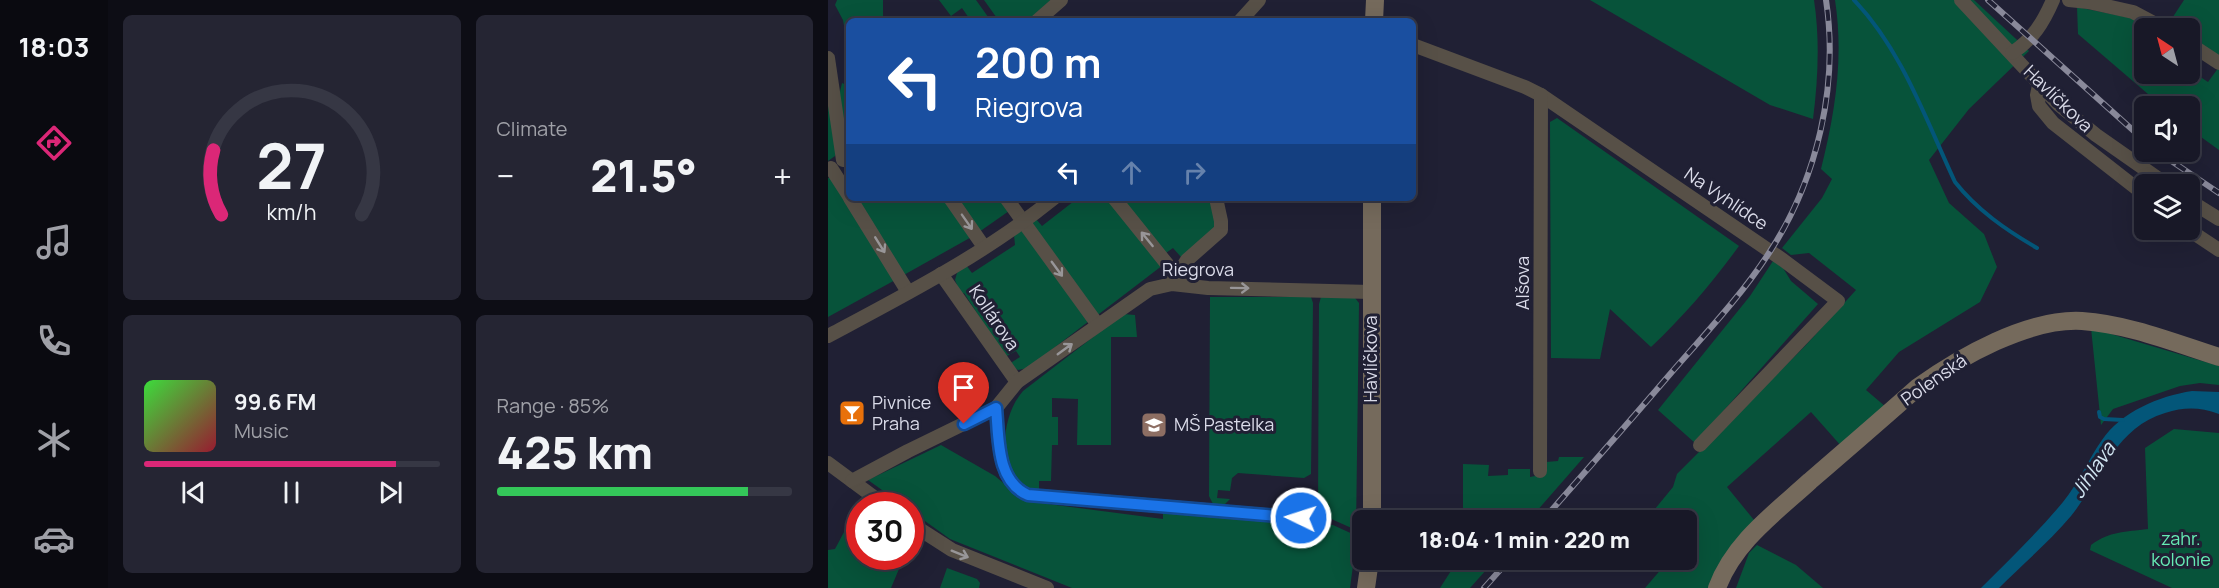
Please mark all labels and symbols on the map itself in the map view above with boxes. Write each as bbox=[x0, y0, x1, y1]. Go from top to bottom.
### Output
north arrow bbox=[2134, 18, 2200, 84]
street label: Havlíčkova bbox=[2019, 59, 2098, 137]
street label: Na Vyhlídce bbox=[1680, 161, 1773, 235]
one-way arrow bbox=[961, 214, 973, 230]
one-way arrow bbox=[1140, 232, 1154, 247]
one-way arrow bbox=[874, 236, 886, 253]
street label: Alšova bbox=[1510, 256, 1534, 310]
street label: Riegrova bbox=[1162, 257, 1234, 281]
one-way arrow bbox=[1050, 260, 1063, 276]
street label: Kollárova bbox=[964, 280, 1026, 355]
one-way arrow bbox=[1230, 282, 1250, 294]
street label: Havlíčkova bbox=[1358, 315, 1382, 403]
one-way arrow bbox=[1057, 343, 1073, 355]
street label: Polenská bbox=[1896, 348, 1971, 411]
pin bbox=[938, 362, 989, 424]
place label: Pivnice Praha bbox=[872, 390, 931, 435]
bar icon: Pivnice Praha bbox=[837, 398, 867, 428]
school or university icon: MŠ Pastelka bbox=[1139, 410, 1169, 440]
place label: MŠ Pastelka bbox=[1174, 412, 1274, 436]
water label: Jihlava bbox=[2064, 436, 2122, 503]
position arrow bbox=[1269, 486, 1333, 550]
speed limit sign: 30 bbox=[846, 492, 924, 570]
park label: zahr. kolonie bbox=[2151, 526, 2211, 571]
one-way arrow bbox=[951, 549, 969, 560]

